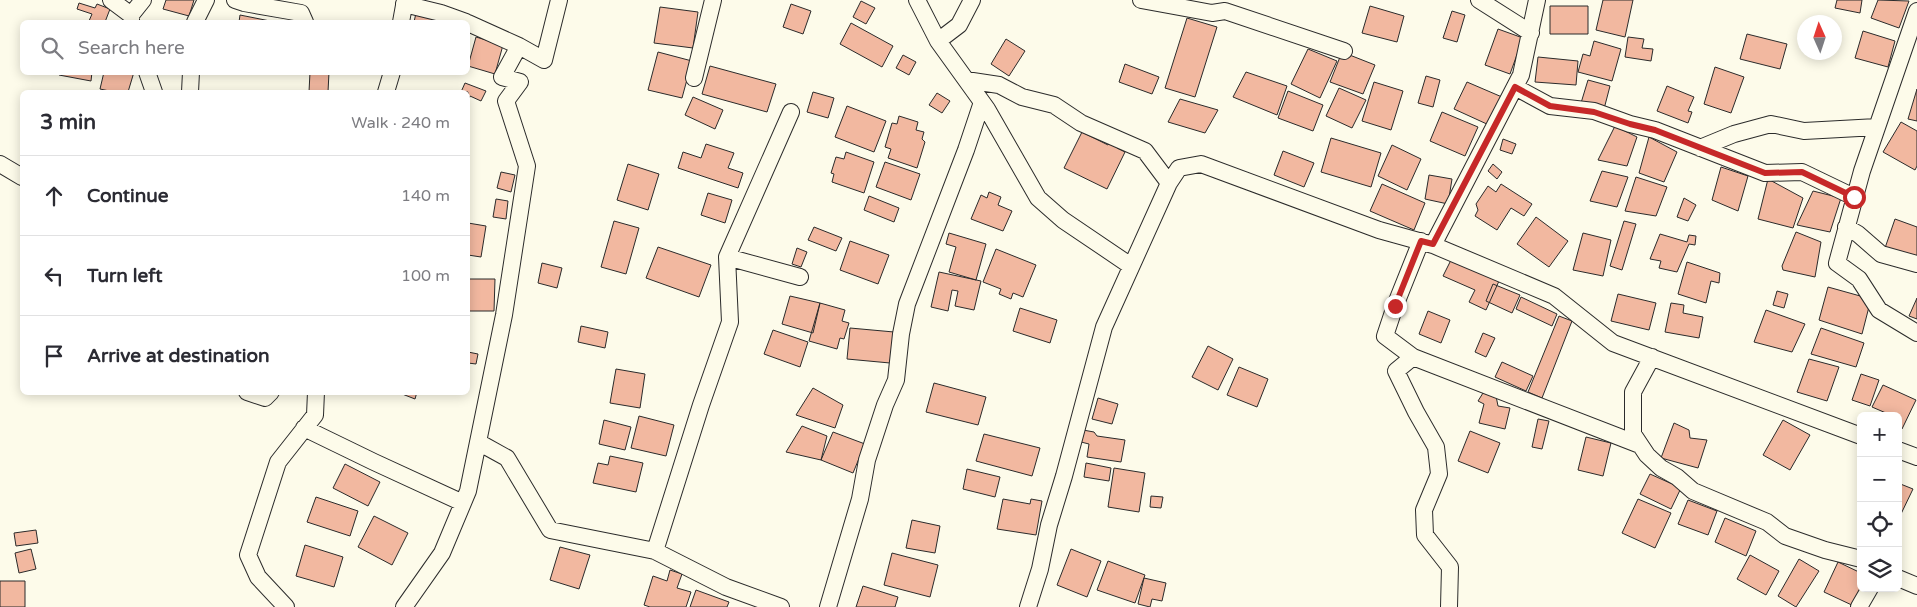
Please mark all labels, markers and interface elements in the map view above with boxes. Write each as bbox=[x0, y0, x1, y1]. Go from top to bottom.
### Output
north arrow bbox=[1797, 15, 1842, 60]
search box bbox=[20, 20, 470, 75]
icon: search bbox=[38, 34, 66, 62]
text: Search here bbox=[78, 37, 185, 59]
text: 3 min bbox=[40, 110, 96, 135]
text: Walk · 240 m bbox=[351, 113, 450, 133]
icon: ahead bbox=[40, 182, 68, 210]
text: Continue bbox=[87, 185, 169, 207]
text: 140 m bbox=[401, 186, 450, 206]
route start bbox=[1843, 186, 1866, 209]
icon: left bbox=[40, 262, 68, 290]
text: Turn left bbox=[87, 265, 163, 287]
text: 100 m bbox=[401, 266, 450, 286]
route end bbox=[1384, 295, 1407, 318]
icon: arrive bbox=[40, 342, 68, 370]
text: Arrive at destination bbox=[87, 345, 270, 367]
map controls bbox=[1857, 412, 1902, 592]
button: + bbox=[1857, 412, 1902, 457]
button: − bbox=[1857, 457, 1902, 502]
button: locate bbox=[1857, 502, 1902, 547]
button: layers bbox=[1857, 547, 1902, 592]

